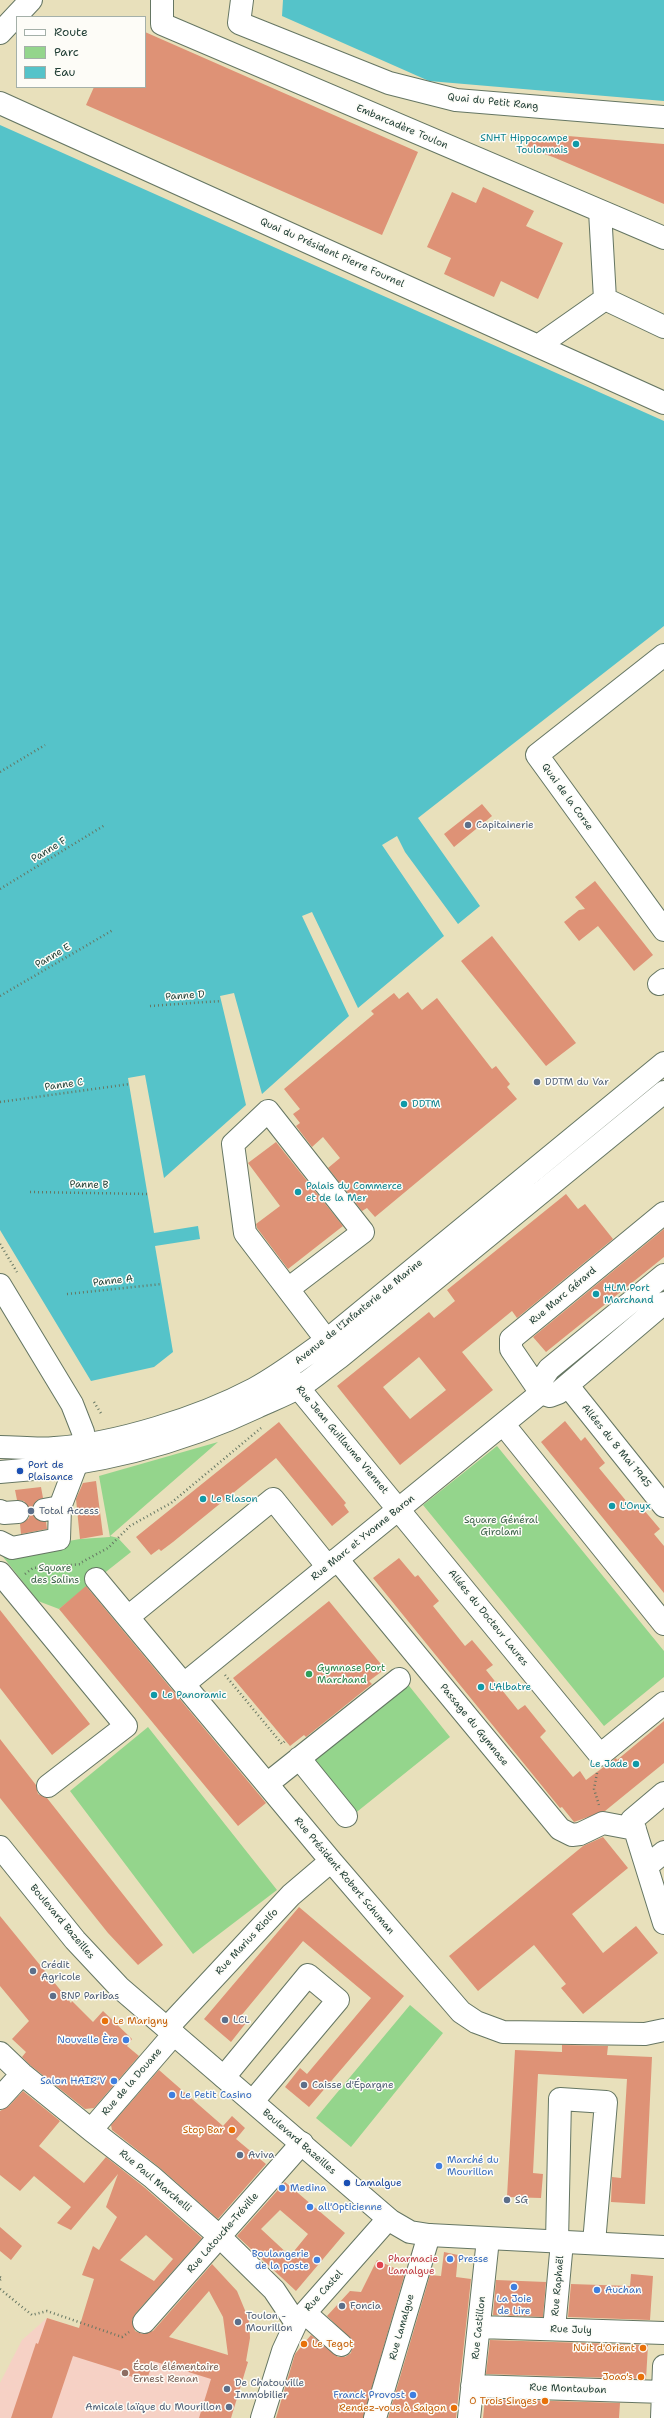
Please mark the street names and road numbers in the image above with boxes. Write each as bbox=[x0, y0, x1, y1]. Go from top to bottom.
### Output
street label: Quai du Petit Rang bbox=[447, 91, 539, 113]
street label: Embarcadère Toulon bbox=[354, 102, 450, 152]
street label: Quai du Président Pierre Fournel bbox=[258, 216, 406, 290]
street label: Quai de la Corse bbox=[539, 761, 595, 833]
street label: Panne F bbox=[29, 835, 69, 865]
street label: Panne E bbox=[33, 941, 73, 971]
street label: Panne D bbox=[165, 989, 205, 1003]
street label: Panne C bbox=[44, 1076, 84, 1094]
street label: Panne B bbox=[70, 1179, 108, 1191]
street label: Avenue de l'Infanterie de Marine bbox=[293, 1257, 425, 1367]
street label: Rue Marc Gérard bbox=[527, 1265, 599, 1327]
street label: Panne A bbox=[92, 1273, 134, 1289]
street label: Rue Jean Guillaume Viennet bbox=[293, 1384, 391, 1496]
street label: Allées du 8 Mai 1945 bbox=[579, 1402, 653, 1490]
street label: Rue Marc et Yvonne Baron bbox=[309, 1493, 417, 1583]
street label: Allées du Docteur Laures bbox=[445, 1567, 531, 1669]
street label: Passage du Gymnase bbox=[437, 1681, 511, 1769]
street label: Rue Président Robert Schuman bbox=[292, 1815, 396, 1937]
street label: Boulevard Bazeilles bbox=[27, 1882, 97, 1962]
street label: Rue Marius Riolfo bbox=[213, 1906, 281, 1978]
street label: Rue de la Douane bbox=[99, 2046, 165, 2118]
street label: Boulevard Bazeilles bbox=[260, 2107, 338, 2177]
street label: Rue Paul Marchelli bbox=[117, 2147, 193, 2215]
street label: Rue Latouche-Tréville bbox=[185, 2190, 261, 2276]
street label: Rue Raphaël bbox=[549, 2255, 567, 2317]
street label: Rue Castel bbox=[302, 2268, 346, 2314]
street label: Rue Lamalgue bbox=[387, 2293, 417, 2361]
street label: Rue Castillon bbox=[470, 2296, 488, 2360]
street label: Rue July bbox=[550, 2323, 592, 2337]
street label: Rue Montauban bbox=[529, 2382, 607, 2396]

